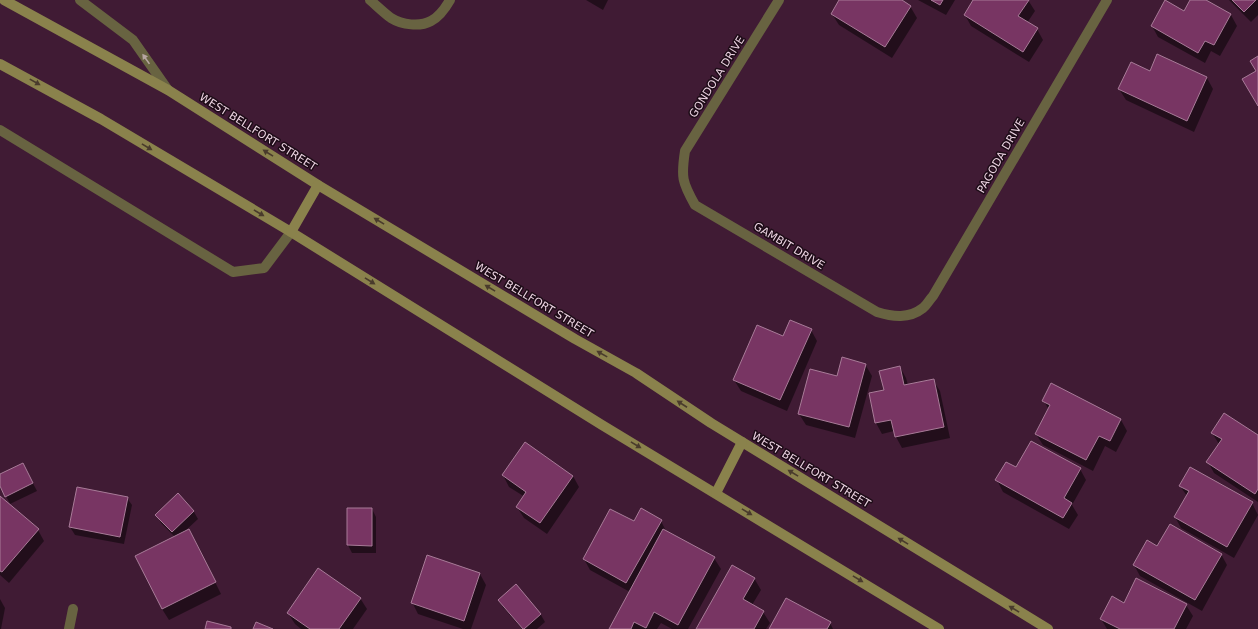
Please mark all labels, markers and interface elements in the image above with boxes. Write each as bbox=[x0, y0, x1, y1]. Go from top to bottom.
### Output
street label: GONDOLA DRIVE bbox=[687, 34, 747, 120]
one-way arrow bbox=[142, 53, 150, 64]
one-way arrow bbox=[29, 79, 40, 86]
street label: WEST BELLFORT STREET bbox=[197, 91, 319, 174]
street label: PAGODA DRIVE bbox=[974, 117, 1028, 195]
one-way arrow bbox=[141, 143, 153, 150]
one-way arrow bbox=[263, 149, 273, 157]
one-way arrow bbox=[253, 209, 265, 216]
one-way arrow bbox=[374, 217, 384, 225]
street label: GAMBIT DRIVE bbox=[751, 220, 827, 272]
street label: WEST BELLFORT STREET bbox=[472, 259, 596, 341]
one-way arrow bbox=[364, 277, 376, 284]
one-way arrow bbox=[485, 284, 495, 292]
one-way arrow bbox=[596, 351, 608, 358]
one-way arrow bbox=[677, 400, 688, 408]
street label: WEST BELLFORT STREET bbox=[749, 429, 873, 511]
one-way arrow bbox=[630, 441, 642, 448]
one-way arrow bbox=[788, 469, 798, 477]
one-way arrow bbox=[741, 508, 753, 515]
one-way arrow bbox=[897, 537, 909, 544]
one-way arrow bbox=[852, 576, 864, 583]
one-way arrow bbox=[1008, 605, 1020, 612]

